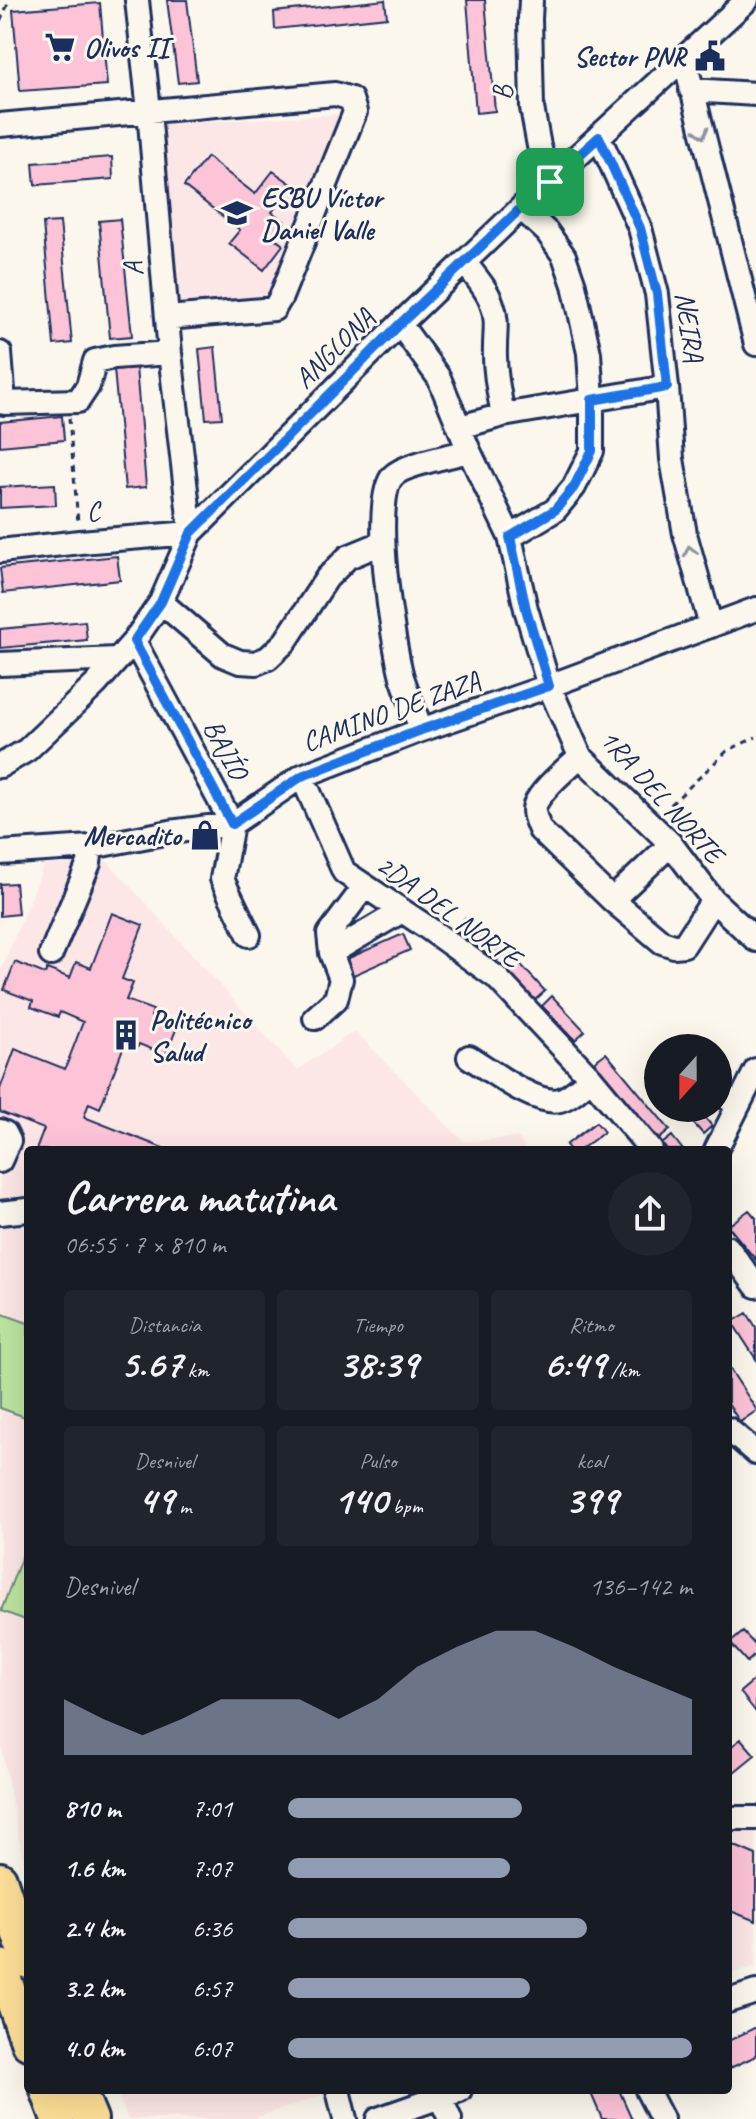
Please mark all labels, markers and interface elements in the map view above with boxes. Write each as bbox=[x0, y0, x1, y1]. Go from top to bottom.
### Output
supermarket icon: Olivos II bbox=[43, 30, 77, 64]
place label: Olivos II bbox=[84, 30, 174, 65]
place label: Sector PNR bbox=[574, 39, 688, 74]
public building icon: Sector PNR bbox=[693, 39, 727, 73]
street label: B bbox=[484, 83, 520, 101]
one-way arrow bbox=[693, 125, 710, 139]
pin bbox=[516, 148, 584, 216]
icon: arrive bbox=[528, 160, 572, 204]
place label: ESBU Víctor Daniel Valle bbox=[261, 180, 385, 247]
school or university icon: ESBU Víctor Daniel Valle bbox=[220, 196, 254, 230]
street label: A bbox=[115, 259, 151, 278]
street label: NEIRA bbox=[668, 290, 712, 365]
street label: ANGLONA bbox=[286, 300, 382, 396]
street label: C bbox=[85, 493, 104, 529]
one-way arrow bbox=[682, 545, 699, 559]
street label: CAMINO DE ZAZA bbox=[297, 662, 486, 759]
street label: BAJÍO bbox=[196, 713, 258, 787]
street label: 1RA DEL NORTE bbox=[593, 722, 734, 873]
place label: Mercadito bbox=[83, 818, 183, 853]
shop icon: Mercadito bbox=[188, 818, 222, 852]
street label: 2DA DEL NORTE bbox=[370, 847, 531, 977]
place label: Politécnico Salud bbox=[150, 1002, 253, 1069]
building icon: Politécnico Salud bbox=[109, 1018, 143, 1052]
north arrow bbox=[644, 1034, 732, 1122]
map controls bbox=[644, 1034, 732, 1122]
text: Carrera matutina bbox=[64, 1170, 334, 1225]
button: share bbox=[608, 1172, 692, 1256]
text: 06:55 · 7 × 810 m bbox=[64, 1228, 225, 1261]
text: Distancia bbox=[129, 1311, 201, 1339]
text: Tiempo bbox=[353, 1311, 403, 1339]
text: Ritmo bbox=[569, 1311, 614, 1339]
text: 5.67 bbox=[120, 1339, 182, 1389]
text: 38:39 bbox=[338, 1339, 418, 1389]
text: 6:49 bbox=[543, 1339, 605, 1389]
text: km bbox=[182, 1356, 209, 1384]
text: /km bbox=[605, 1356, 640, 1384]
text: Desnivel bbox=[135, 1447, 195, 1475]
text: Pulso bbox=[360, 1447, 396, 1475]
text: kcal bbox=[577, 1447, 606, 1475]
text: 49 bbox=[138, 1475, 174, 1525]
text: 140 bbox=[333, 1475, 387, 1525]
text: 399 bbox=[565, 1475, 618, 1525]
text: m bbox=[174, 1492, 191, 1520]
text: bpm bbox=[387, 1492, 423, 1520]
text: Desnivel bbox=[64, 1570, 135, 1603]
text: 136–142 m bbox=[589, 1570, 692, 1603]
text: 810 m bbox=[64, 1792, 120, 1825]
text: 7:01 bbox=[192, 1792, 232, 1825]
text: 1.6 km bbox=[64, 1852, 125, 1885]
text: 7:07 bbox=[192, 1852, 232, 1885]
text: 2.4 km bbox=[64, 1912, 124, 1945]
text: 6:36 bbox=[192, 1912, 232, 1945]
text: 3.2 km bbox=[64, 1972, 124, 2005]
text: 6:57 bbox=[192, 1972, 232, 2005]
text: 4.0 km bbox=[64, 2032, 124, 2065]
text: 6:07 bbox=[192, 2032, 232, 2065]

